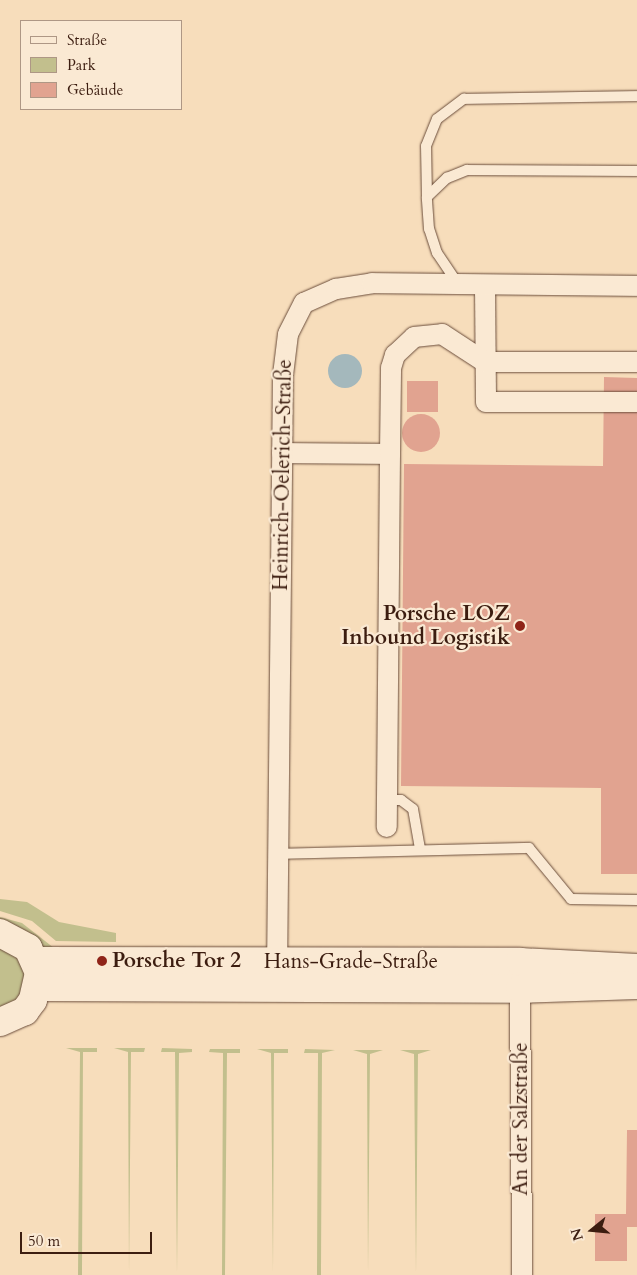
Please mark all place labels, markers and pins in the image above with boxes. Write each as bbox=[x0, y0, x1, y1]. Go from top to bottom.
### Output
place label: Porsche LOZ Inbound Logistik bbox=[341, 601, 510, 651]
marker: Porsche LOZ Inbound Logistik bbox=[514, 620, 526, 632]
place label: Porsche Tor 2 bbox=[112, 948, 241, 974]
marker: Porsche Tor 2 bbox=[96, 955, 108, 967]

